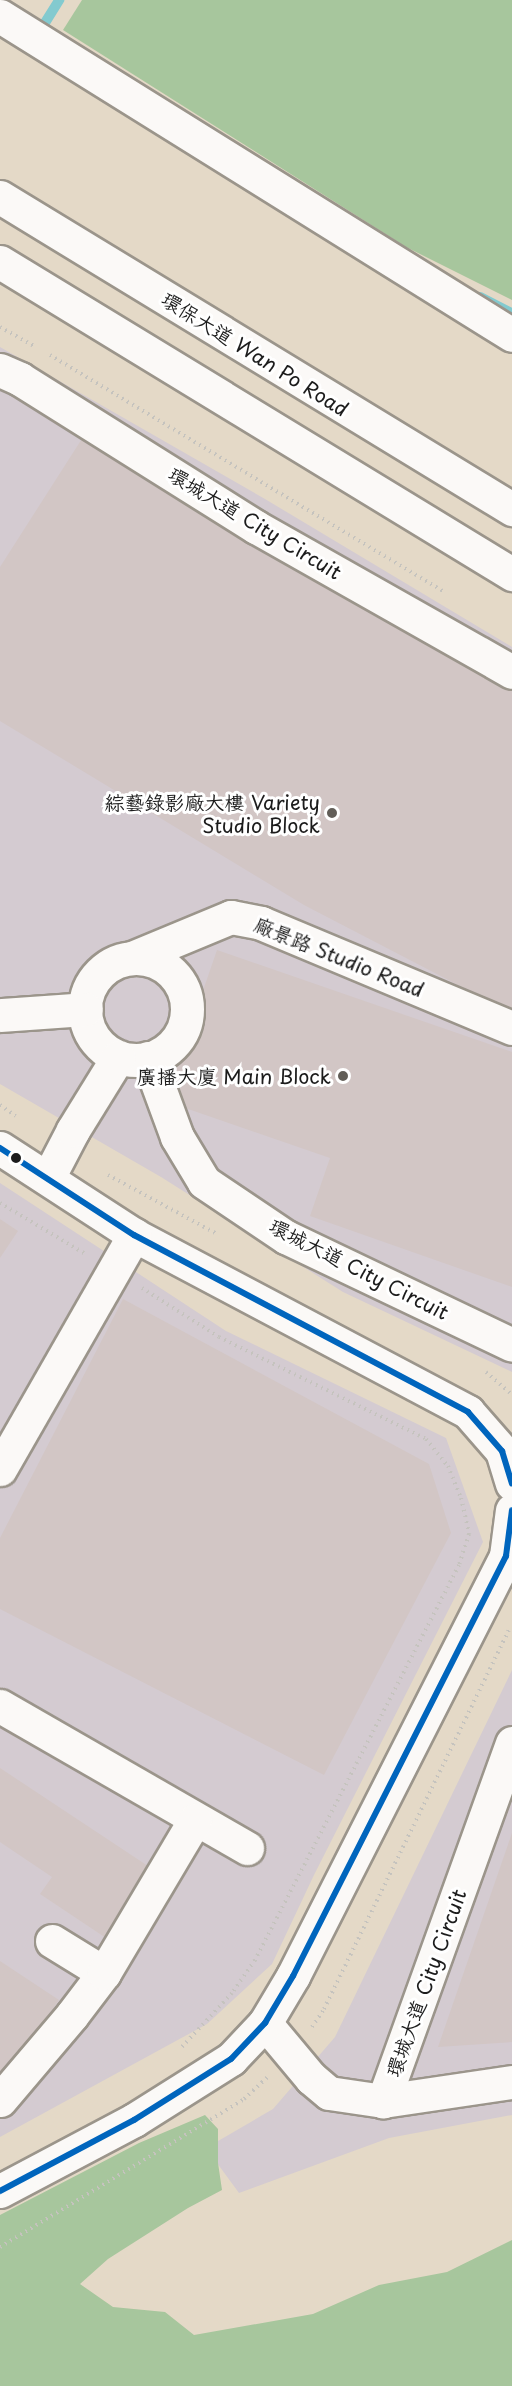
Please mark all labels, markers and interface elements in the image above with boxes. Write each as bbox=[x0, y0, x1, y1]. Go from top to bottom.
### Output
street label: 環保大道 Wan Po Road bbox=[158, 287, 352, 421]
street label: 環城大道 City Circuit bbox=[164, 462, 346, 584]
place label: 綜藝錄影廠大樓 Variety Studio Block bbox=[104, 790, 320, 837]
marker: 綜藝錄影廠大樓 Variety Studio Block bbox=[325, 806, 339, 820]
street label: 廠景路 Studio Road bbox=[250, 912, 428, 1002]
place label: 廣播大廈 Main Block bbox=[137, 1064, 331, 1088]
marker: 廣播大廈 Main Block bbox=[336, 1069, 350, 1083]
unlabelled marker bbox=[10, 1152, 22, 1164]
street label: 環城大道 City Circuit bbox=[265, 1213, 453, 1325]
street label: 環城大道 City Circuit bbox=[381, 1886, 471, 2080]

